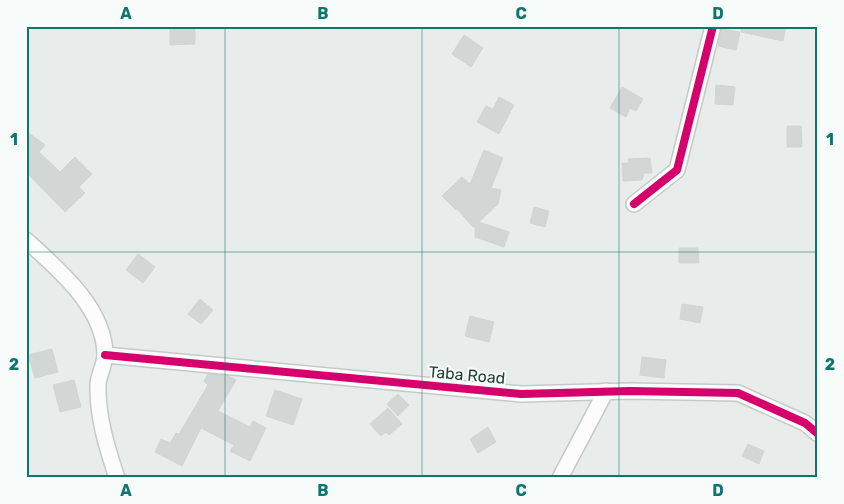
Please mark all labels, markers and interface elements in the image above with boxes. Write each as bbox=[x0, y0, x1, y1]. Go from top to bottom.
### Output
text: A bbox=[120, 4, 132, 23]
text: B bbox=[317, 4, 329, 23]
text: C bbox=[515, 4, 527, 23]
text: D bbox=[712, 4, 724, 23]
text: 1 bbox=[10, 130, 18, 149]
text: 1 bbox=[826, 130, 834, 149]
text: 2 bbox=[9, 355, 19, 374]
text: 2 bbox=[825, 355, 835, 374]
street label: Taba Road bbox=[428, 362, 506, 388]
text: A bbox=[120, 481, 132, 500]
text: B bbox=[317, 481, 329, 500]
text: C bbox=[515, 481, 527, 500]
text: D bbox=[712, 481, 724, 500]

